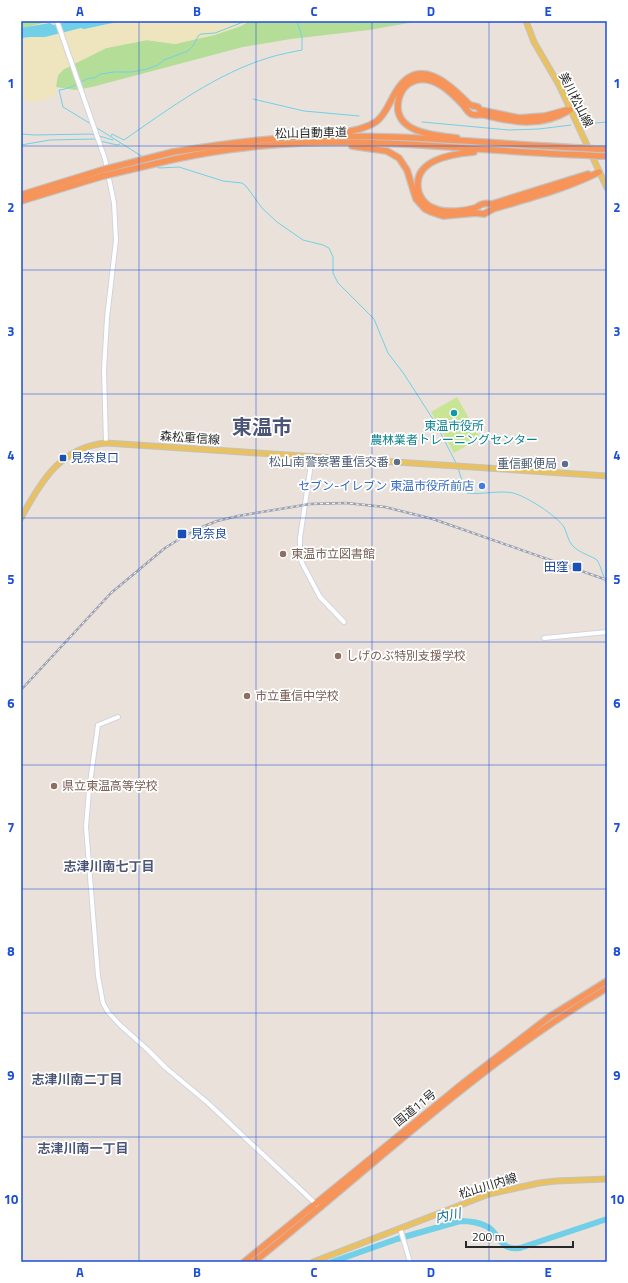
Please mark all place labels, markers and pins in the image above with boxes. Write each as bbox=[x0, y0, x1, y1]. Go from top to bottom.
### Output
marker: 東温市役所 農林業者トレーニングセンター bbox=[449, 408, 459, 418]
place label: 東温市役所 農林業者トレーニングセンター bbox=[370, 416, 538, 449]
place label: 見奈良口 bbox=[71, 448, 119, 467]
place label: 松山南警察署重信交番 bbox=[269, 452, 389, 471]
marker: 見奈良口 bbox=[58, 453, 68, 463]
place label: 重信郵便局 bbox=[497, 454, 557, 473]
marker: 松山南警察署重信交番 bbox=[392, 457, 402, 467]
marker: 重信郵便局 bbox=[560, 459, 570, 469]
place label: セブン-イレブン 東温市役所前店 bbox=[298, 476, 474, 495]
marker: セブン-イレブン 東温市役所前店 bbox=[477, 481, 487, 491]
place label: 見奈良 bbox=[191, 524, 227, 543]
marker: 見奈良 bbox=[176, 528, 188, 540]
place label: 東温市立図書館 bbox=[291, 544, 375, 563]
marker: 東温市立図書館 bbox=[278, 549, 288, 559]
place label: 田窪 bbox=[544, 557, 568, 576]
marker: 田窪 bbox=[571, 561, 583, 573]
place label: しげのぶ特別支援学校 bbox=[346, 646, 466, 665]
marker: しげのぶ特別支援学校 bbox=[333, 651, 343, 661]
place label: 市立重信中学校 bbox=[255, 686, 339, 705]
marker: 市立重信中学校 bbox=[242, 691, 252, 701]
place label: 県立東温高等学校 bbox=[62, 776, 158, 795]
marker: 県立東温高等学校 bbox=[49, 781, 59, 791]

